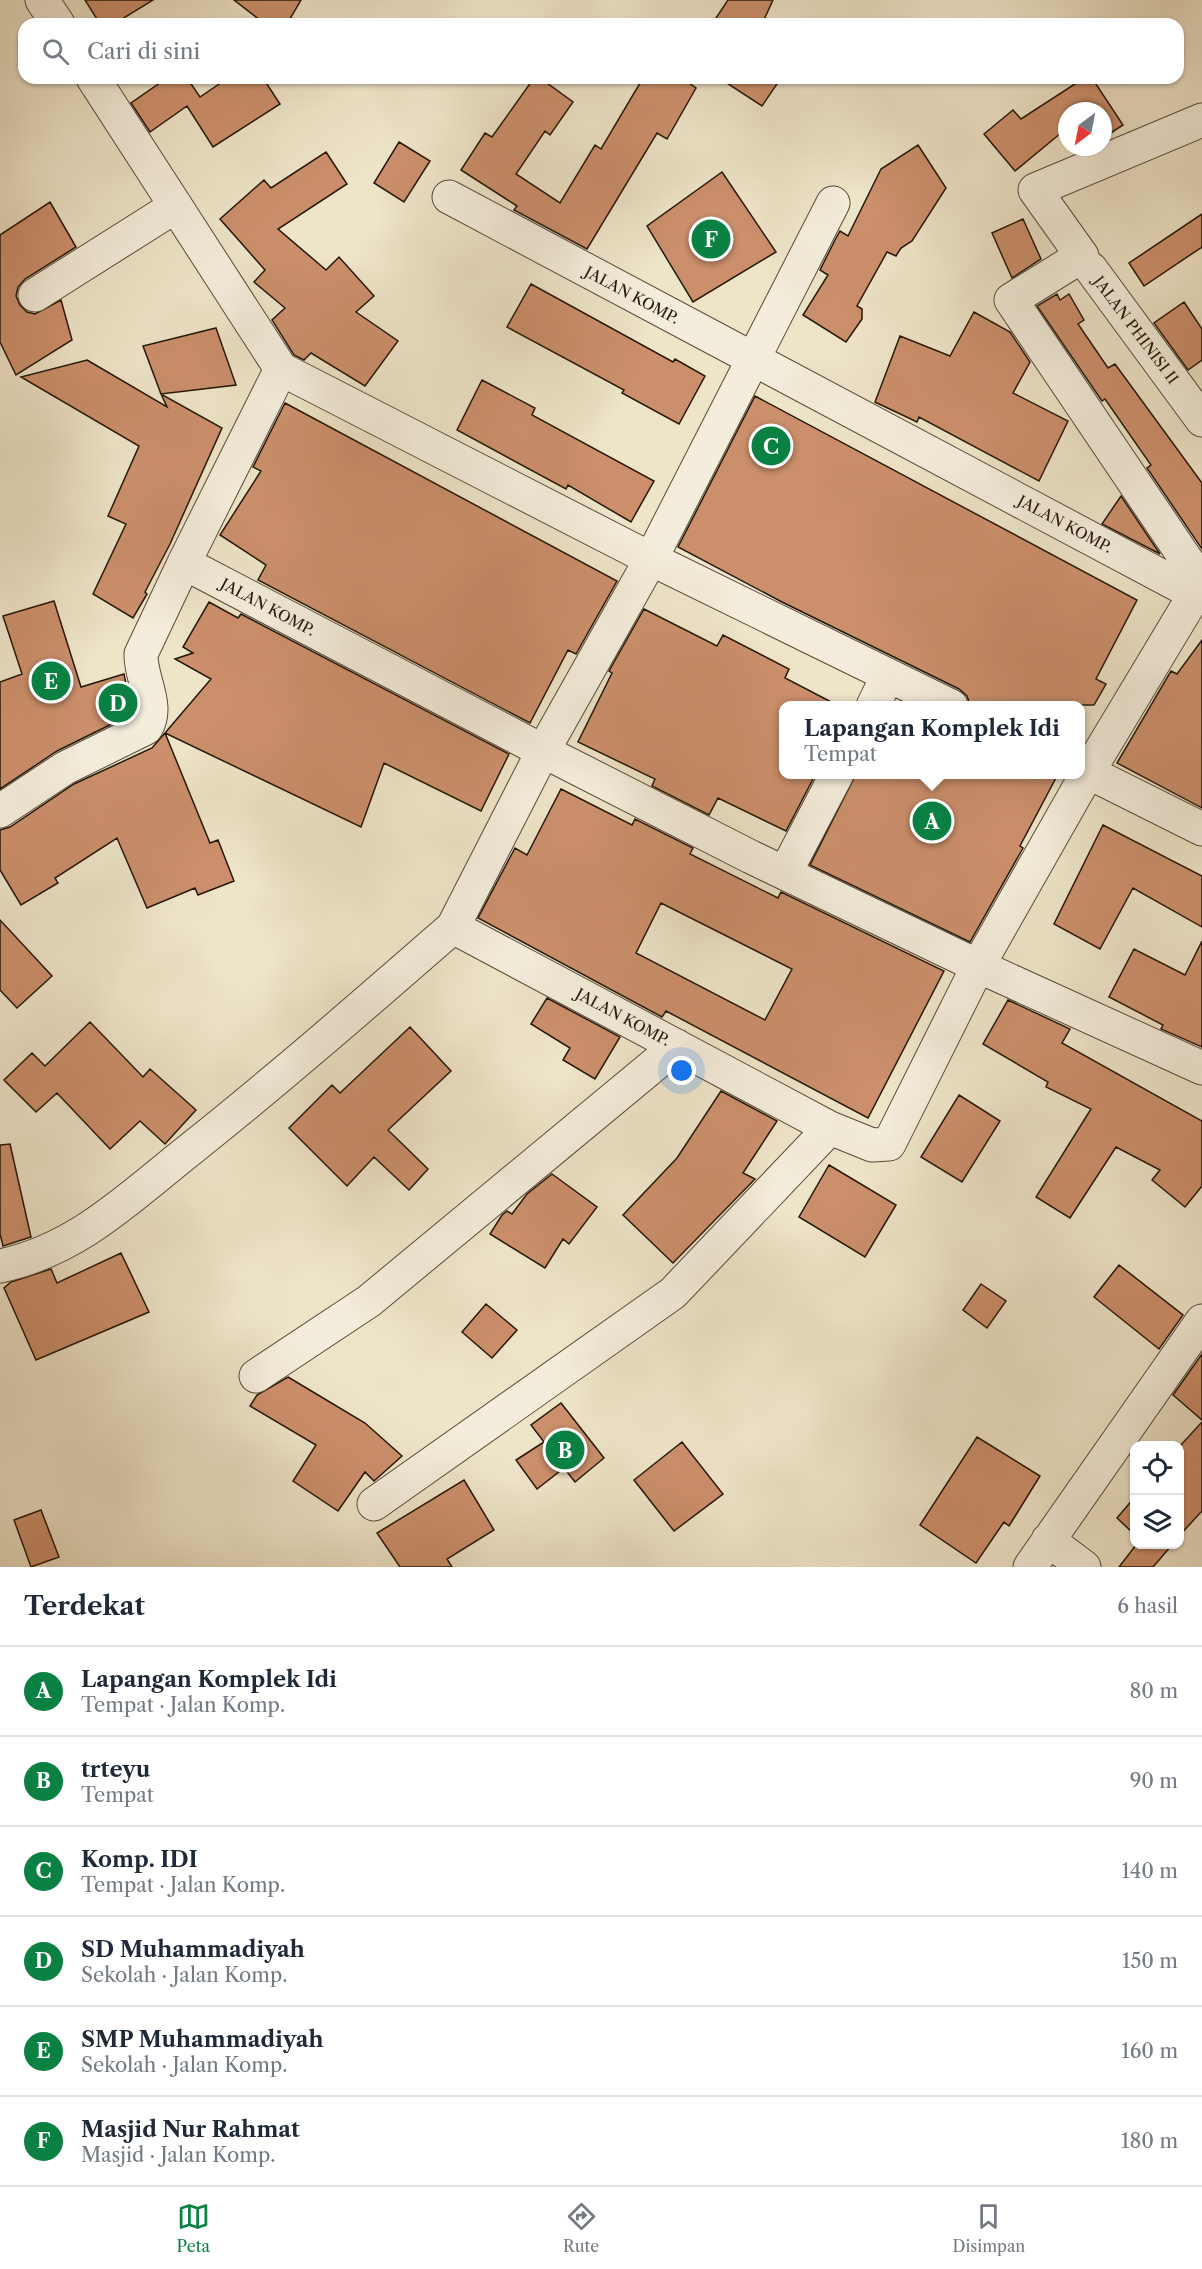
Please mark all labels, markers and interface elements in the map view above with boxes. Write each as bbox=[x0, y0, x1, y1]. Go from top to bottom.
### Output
search box bbox=[18, 18, 1184, 84]
icon: search bbox=[39, 35, 72, 68]
text: Cari di sini bbox=[87, 38, 200, 65]
north arrow bbox=[1058, 102, 1112, 156]
pin: F bbox=[692, 216, 730, 262]
street label: JALAN KOMP. bbox=[580, 261, 683, 328]
street label: JALAN PHINISI II bbox=[1088, 271, 1183, 388]
pin: C bbox=[752, 424, 790, 468]
street label: JALAN KOMP. bbox=[1013, 490, 1116, 557]
street label: JALAN KOMP. bbox=[216, 573, 319, 640]
pin: E bbox=[32, 658, 70, 704]
pin: D bbox=[98, 680, 138, 726]
popup bbox=[779, 701, 1085, 779]
text: Lapangan Komplek Idi bbox=[804, 715, 1060, 742]
text: Tempat bbox=[804, 742, 877, 766]
pin: A bbox=[912, 798, 952, 844]
street label: JALAN KOMP. bbox=[571, 983, 674, 1050]
your location bbox=[667, 1056, 696, 1085]
pin: B bbox=[546, 1428, 584, 1472]
map controls bbox=[1130, 1441, 1184, 1549]
button: locate bbox=[1130, 1441, 1184, 1495]
button: layers bbox=[1130, 1495, 1184, 1549]
text: Terdekat bbox=[24, 1590, 145, 1622]
text: 6 hasil bbox=[1117, 1594, 1178, 1618]
text: Lapangan Komplek Idi bbox=[81, 1666, 337, 1693]
text: A bbox=[36, 1679, 51, 1703]
text: 80 m bbox=[1130, 1679, 1178, 1703]
text: Tempat · Jalan Komp. bbox=[81, 1693, 285, 1717]
text: trteyu bbox=[81, 1756, 150, 1783]
text: B bbox=[36, 1769, 51, 1793]
text: 90 m bbox=[1130, 1769, 1178, 1793]
text: Tempat bbox=[81, 1783, 154, 1807]
text: Komp. IDI bbox=[81, 1846, 198, 1873]
text: C bbox=[35, 1859, 52, 1883]
text: 140 m bbox=[1121, 1859, 1178, 1883]
text: Tempat · Jalan Komp. bbox=[81, 1873, 285, 1897]
text: SD Muhammadiyah bbox=[81, 1936, 305, 1963]
text: D bbox=[35, 1949, 52, 1973]
text: 150 m bbox=[1122, 1949, 1178, 1973]
text: Sekolah · Jalan Komp. bbox=[81, 1963, 288, 1987]
text: SMP Muhammadiyah bbox=[81, 2026, 324, 2053]
text: E bbox=[36, 2039, 51, 2063]
text: 160 m bbox=[1121, 2039, 1178, 2063]
text: Sekolah · Jalan Komp. bbox=[81, 2053, 288, 2077]
text: Masjid Nur Rahmat bbox=[81, 2116, 300, 2143]
text: F bbox=[37, 2129, 50, 2153]
text: 180 m bbox=[1121, 2129, 1178, 2153]
text: Masjid · Jalan Komp. bbox=[81, 2143, 276, 2167]
tab: Peta bbox=[177, 2200, 210, 2256]
tab: Rute bbox=[563, 2200, 599, 2256]
tab: Disimpan bbox=[952, 2200, 1025, 2256]

